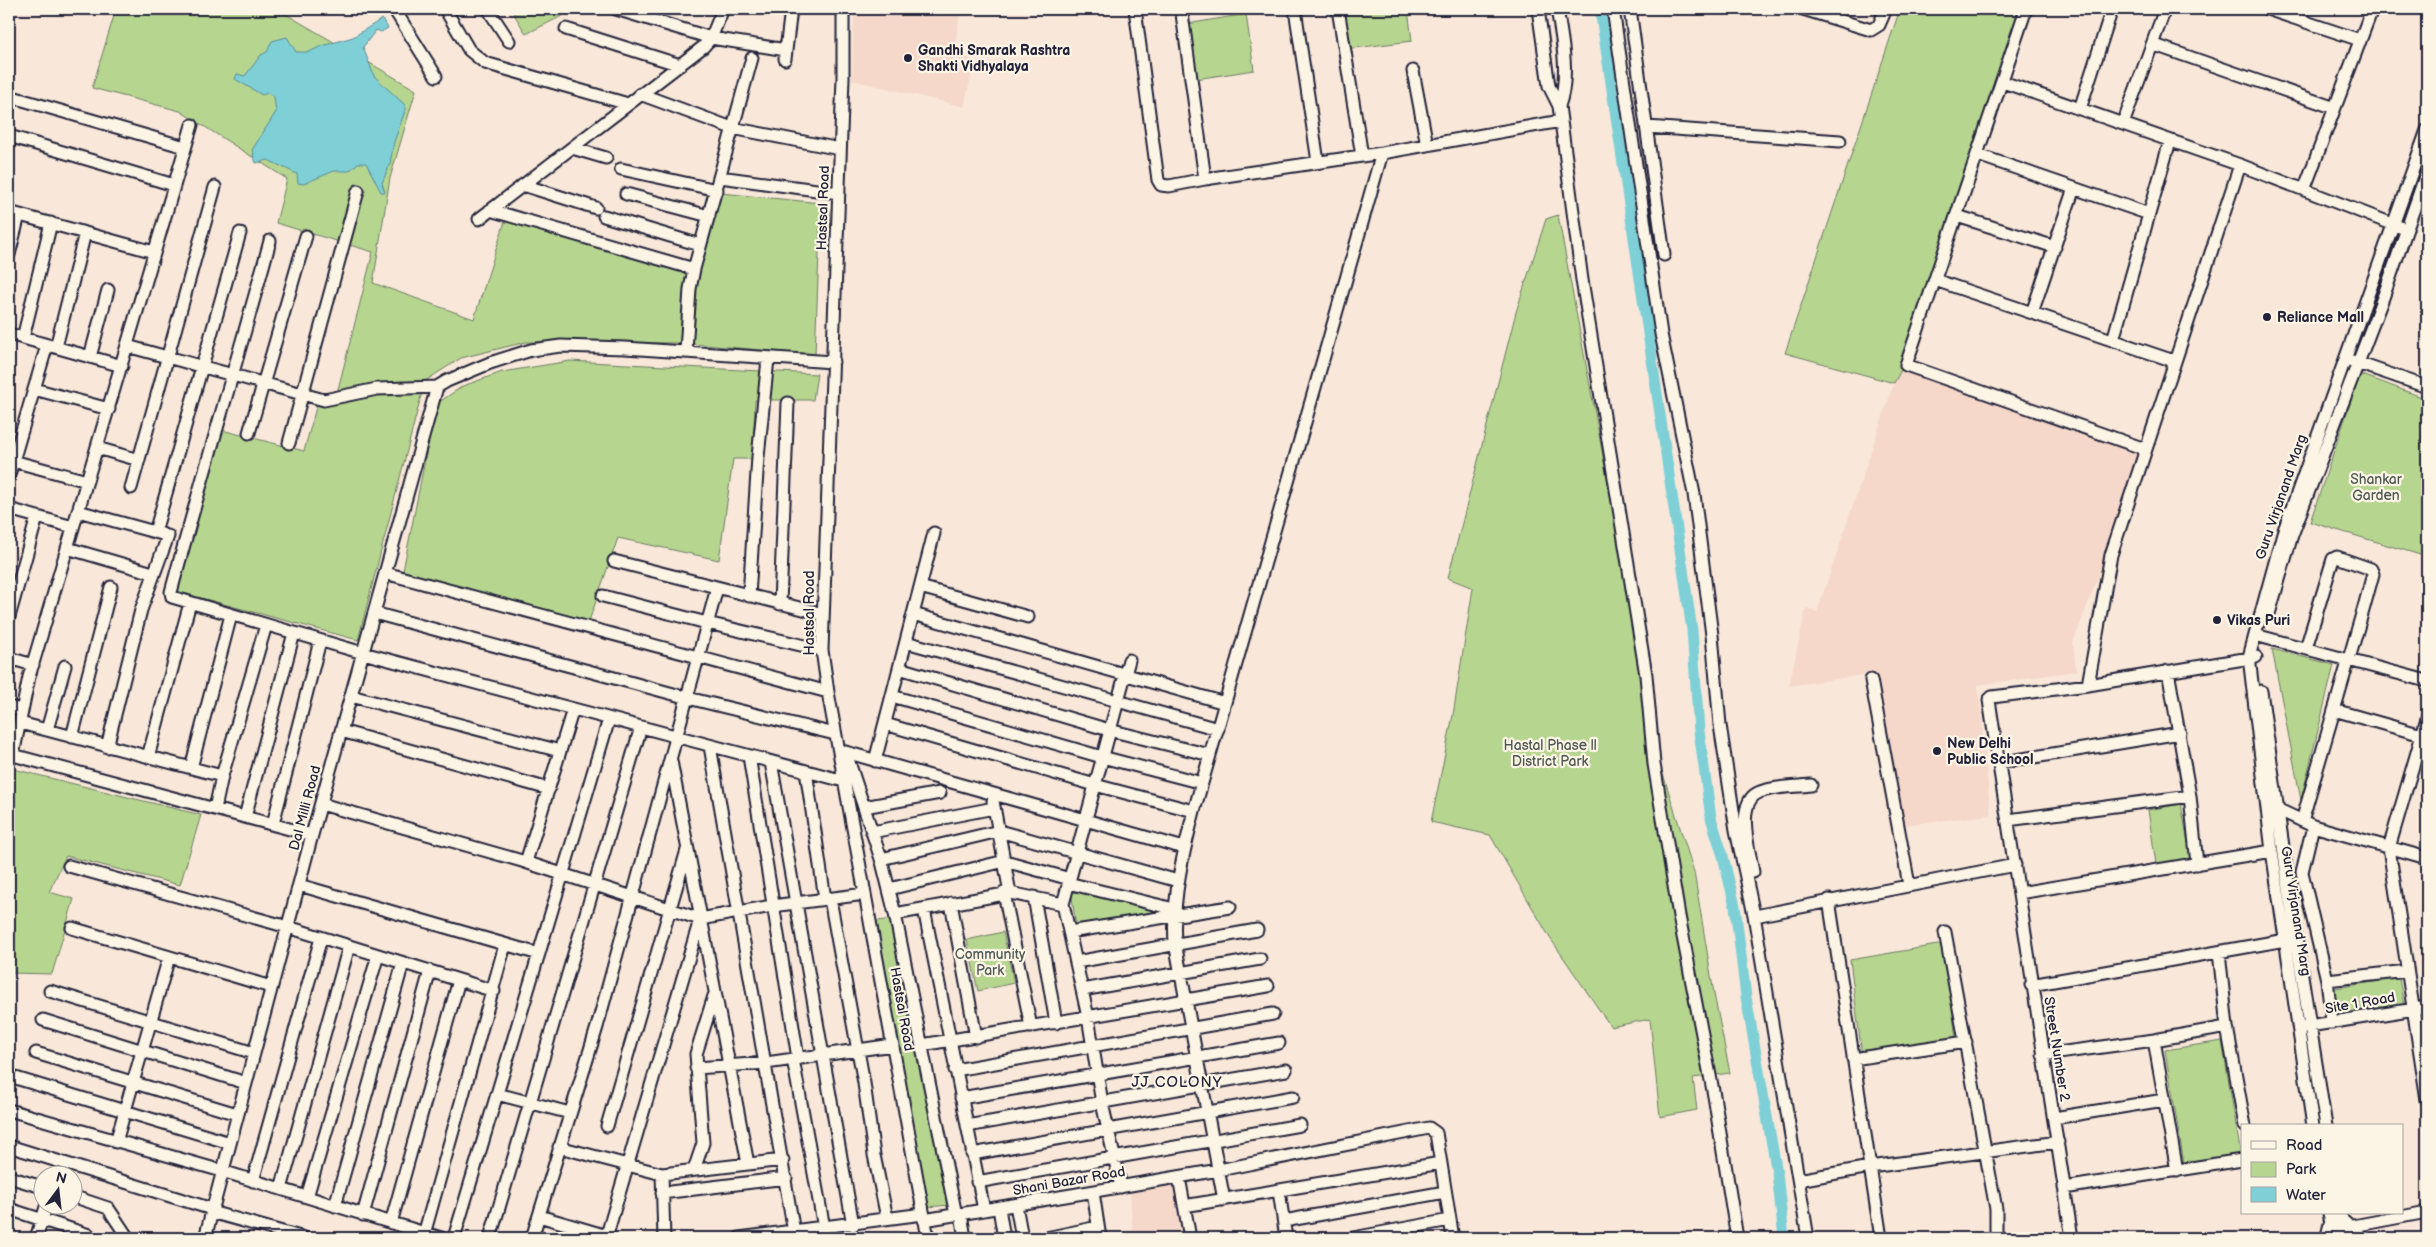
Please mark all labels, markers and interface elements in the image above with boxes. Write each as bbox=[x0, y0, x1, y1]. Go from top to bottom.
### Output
place label: Gandhi Smarak Rashtra Shakti Vidhyalaya bbox=[918, 42, 1070, 75]
marker: Gandhi Smarak Rashtra Shakti Vidhyalaya bbox=[902, 52, 914, 64]
street label: Hastsal Road bbox=[813, 165, 833, 251]
place label: Reliance Mall bbox=[2277, 309, 2364, 326]
marker: Reliance Mall bbox=[2261, 311, 2273, 323]
street label: Guru Virjanand Marg bbox=[2252, 432, 2310, 562]
park label: Shankar Garden bbox=[2350, 471, 2403, 504]
street label: Hastsal Road bbox=[801, 571, 818, 655]
place label: Vikas Puri bbox=[2227, 612, 2290, 629]
marker: Vikas Puri bbox=[2211, 614, 2223, 626]
place label: New Delhi Public School bbox=[1947, 735, 2034, 768]
park label: Hastal Phase || District Park bbox=[1503, 737, 1597, 770]
marker: New Delhi Public School bbox=[1931, 745, 1943, 757]
street label: Dal Milli Road bbox=[285, 764, 325, 852]
street label: Guru Virjanand Marg bbox=[2277, 845, 2315, 977]
park label: Community Park bbox=[955, 946, 1026, 979]
street label: Hastsal Road bbox=[886, 966, 918, 1052]
street label: Site 1 Road bbox=[2324, 988, 2396, 1018]
street label: Street Number 2 bbox=[2040, 996, 2074, 1103]
district label: JJ COLONY bbox=[1131, 1073, 1223, 1092]
legend bbox=[2241, 1124, 2404, 1214]
text: Road bbox=[2286, 1136, 2322, 1155]
text: Park bbox=[2286, 1160, 2317, 1179]
street label: Shani Bazar Road bbox=[1012, 1163, 1126, 1199]
north arrow bbox=[32, 1164, 82, 1214]
text: N bbox=[54, 1168, 69, 1187]
text: Water bbox=[2286, 1186, 2326, 1205]

